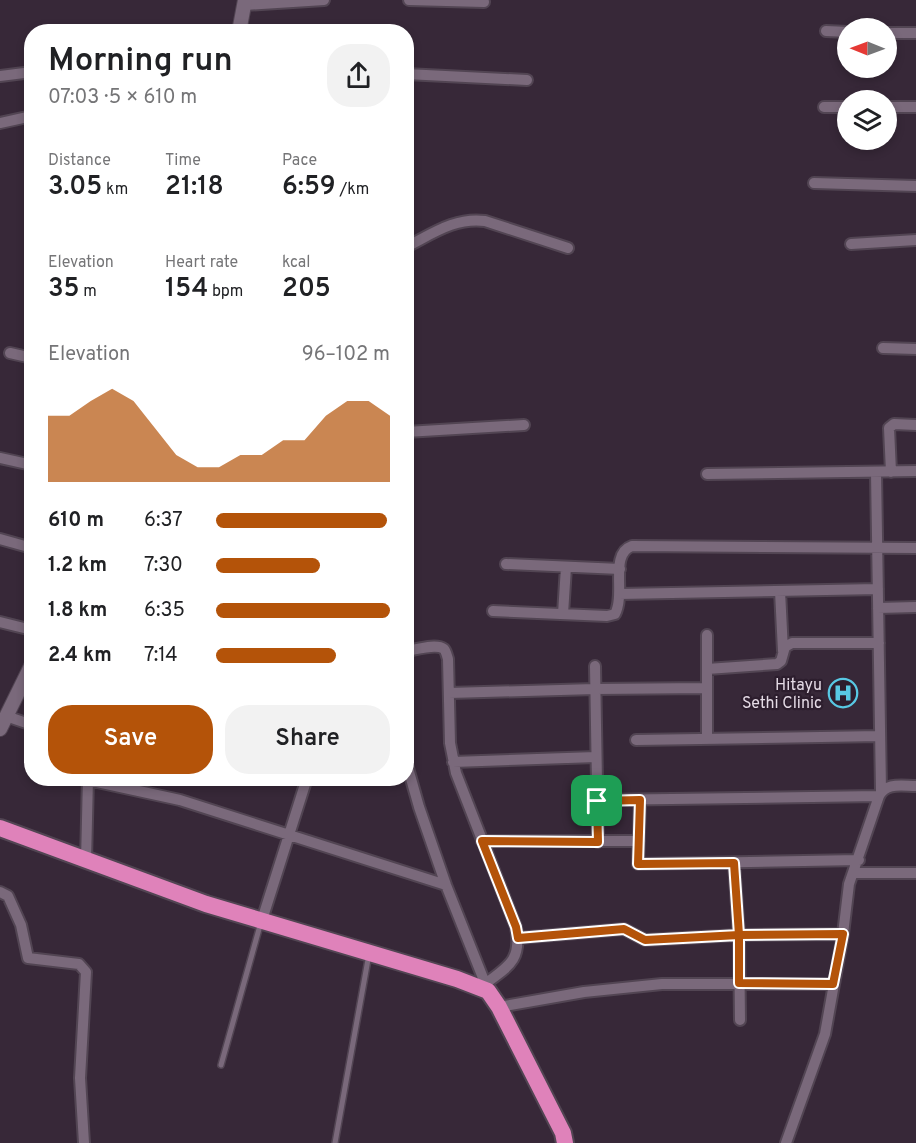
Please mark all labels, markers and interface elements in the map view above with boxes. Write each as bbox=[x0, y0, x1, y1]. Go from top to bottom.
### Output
north arrow bbox=[837, 18, 897, 78]
map controls bbox=[837, 18, 897, 150]
text: Morning run bbox=[48, 41, 233, 83]
button: share bbox=[327, 44, 390, 107]
text: 07:03 · 5 × 610 m bbox=[48, 85, 197, 111]
button: layers bbox=[837, 90, 897, 150]
text: Distance bbox=[48, 151, 111, 171]
text: Time bbox=[165, 151, 201, 171]
text: Pace bbox=[282, 151, 317, 171]
text: 3.05 bbox=[48, 171, 102, 204]
text: 21:18 bbox=[165, 171, 224, 204]
text: 6:59 bbox=[282, 171, 336, 204]
text: km bbox=[102, 180, 128, 200]
text: /km bbox=[336, 180, 369, 200]
text: Elevation bbox=[48, 253, 114, 273]
text: Heart rate bbox=[165, 253, 238, 273]
text: kcal bbox=[282, 253, 310, 273]
text: 35 bbox=[48, 273, 80, 306]
text: 154 bbox=[165, 273, 208, 306]
text: 205 bbox=[282, 273, 331, 306]
text: m bbox=[80, 282, 97, 302]
text: bpm bbox=[208, 282, 243, 302]
text: Elevation bbox=[48, 342, 130, 368]
text: 96–102 m bbox=[302, 342, 390, 368]
text: 610 m bbox=[48, 508, 104, 534]
text: 6:37 bbox=[144, 508, 183, 534]
text: 1.2 km bbox=[48, 553, 107, 579]
text: 7:30 bbox=[144, 553, 183, 579]
text: 1.8 km bbox=[48, 598, 107, 624]
text: 6:35 bbox=[144, 598, 185, 624]
text: 2.4 km bbox=[48, 643, 112, 669]
text: 7:14 bbox=[144, 643, 178, 669]
place label: Hitayu Sethi Clinic bbox=[742, 676, 822, 714]
hospital icon: Hitayu Sethi Clinic bbox=[827, 677, 859, 709]
button: Save bbox=[48, 705, 213, 774]
button: Share bbox=[225, 705, 390, 774]
pin bbox=[571, 775, 622, 826]
icon: arrive bbox=[580, 784, 613, 817]

